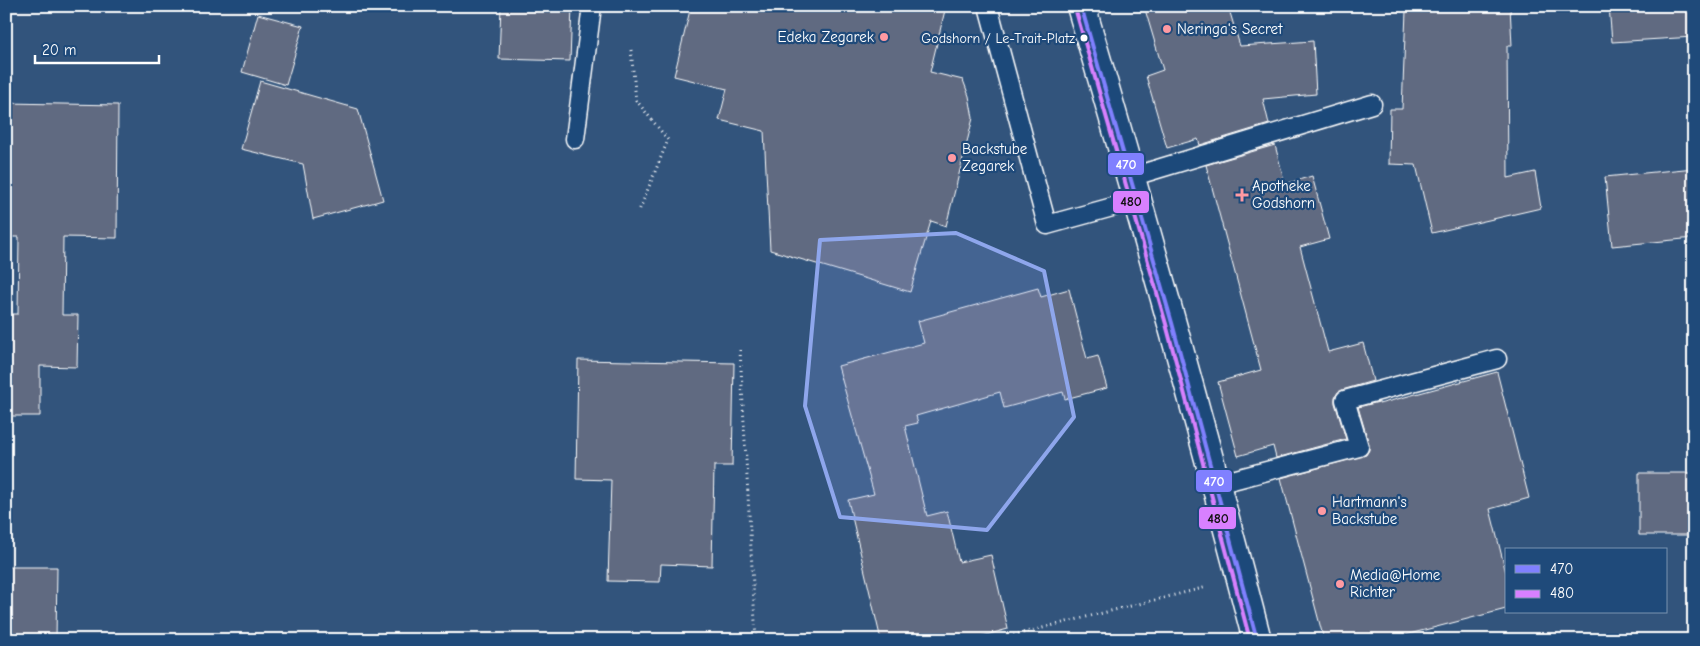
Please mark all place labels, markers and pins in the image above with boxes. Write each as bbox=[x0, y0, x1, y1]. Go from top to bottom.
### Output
place label: Neringa's Secret bbox=[1177, 20, 1283, 38]
marker: Neringa's Secret bbox=[1161, 23, 1173, 35]
place label: Edeka Zegarek bbox=[777, 28, 875, 46]
place label: Godshorn / Le-Trait-Platz bbox=[921, 30, 1075, 47]
marker: Edeka Zegarek bbox=[878, 31, 890, 43]
marker: Godshorn / Le-Trait-Platz bbox=[1079, 33, 1089, 43]
place label: Backstube Zegarek bbox=[962, 140, 1028, 175]
marker: Backstube Zegarek bbox=[946, 152, 958, 164]
place label: Apotheke Godshorn bbox=[1252, 177, 1315, 212]
marker: Apotheke Godshorn bbox=[1236, 189, 1248, 201]
place label: Hartmann's Backstube bbox=[1332, 493, 1407, 528]
marker: Hartmann's Backstube bbox=[1316, 505, 1328, 517]
place label: Media@Home Richter bbox=[1350, 566, 1441, 601]
marker: Media@Home Richter bbox=[1334, 578, 1346, 590]

